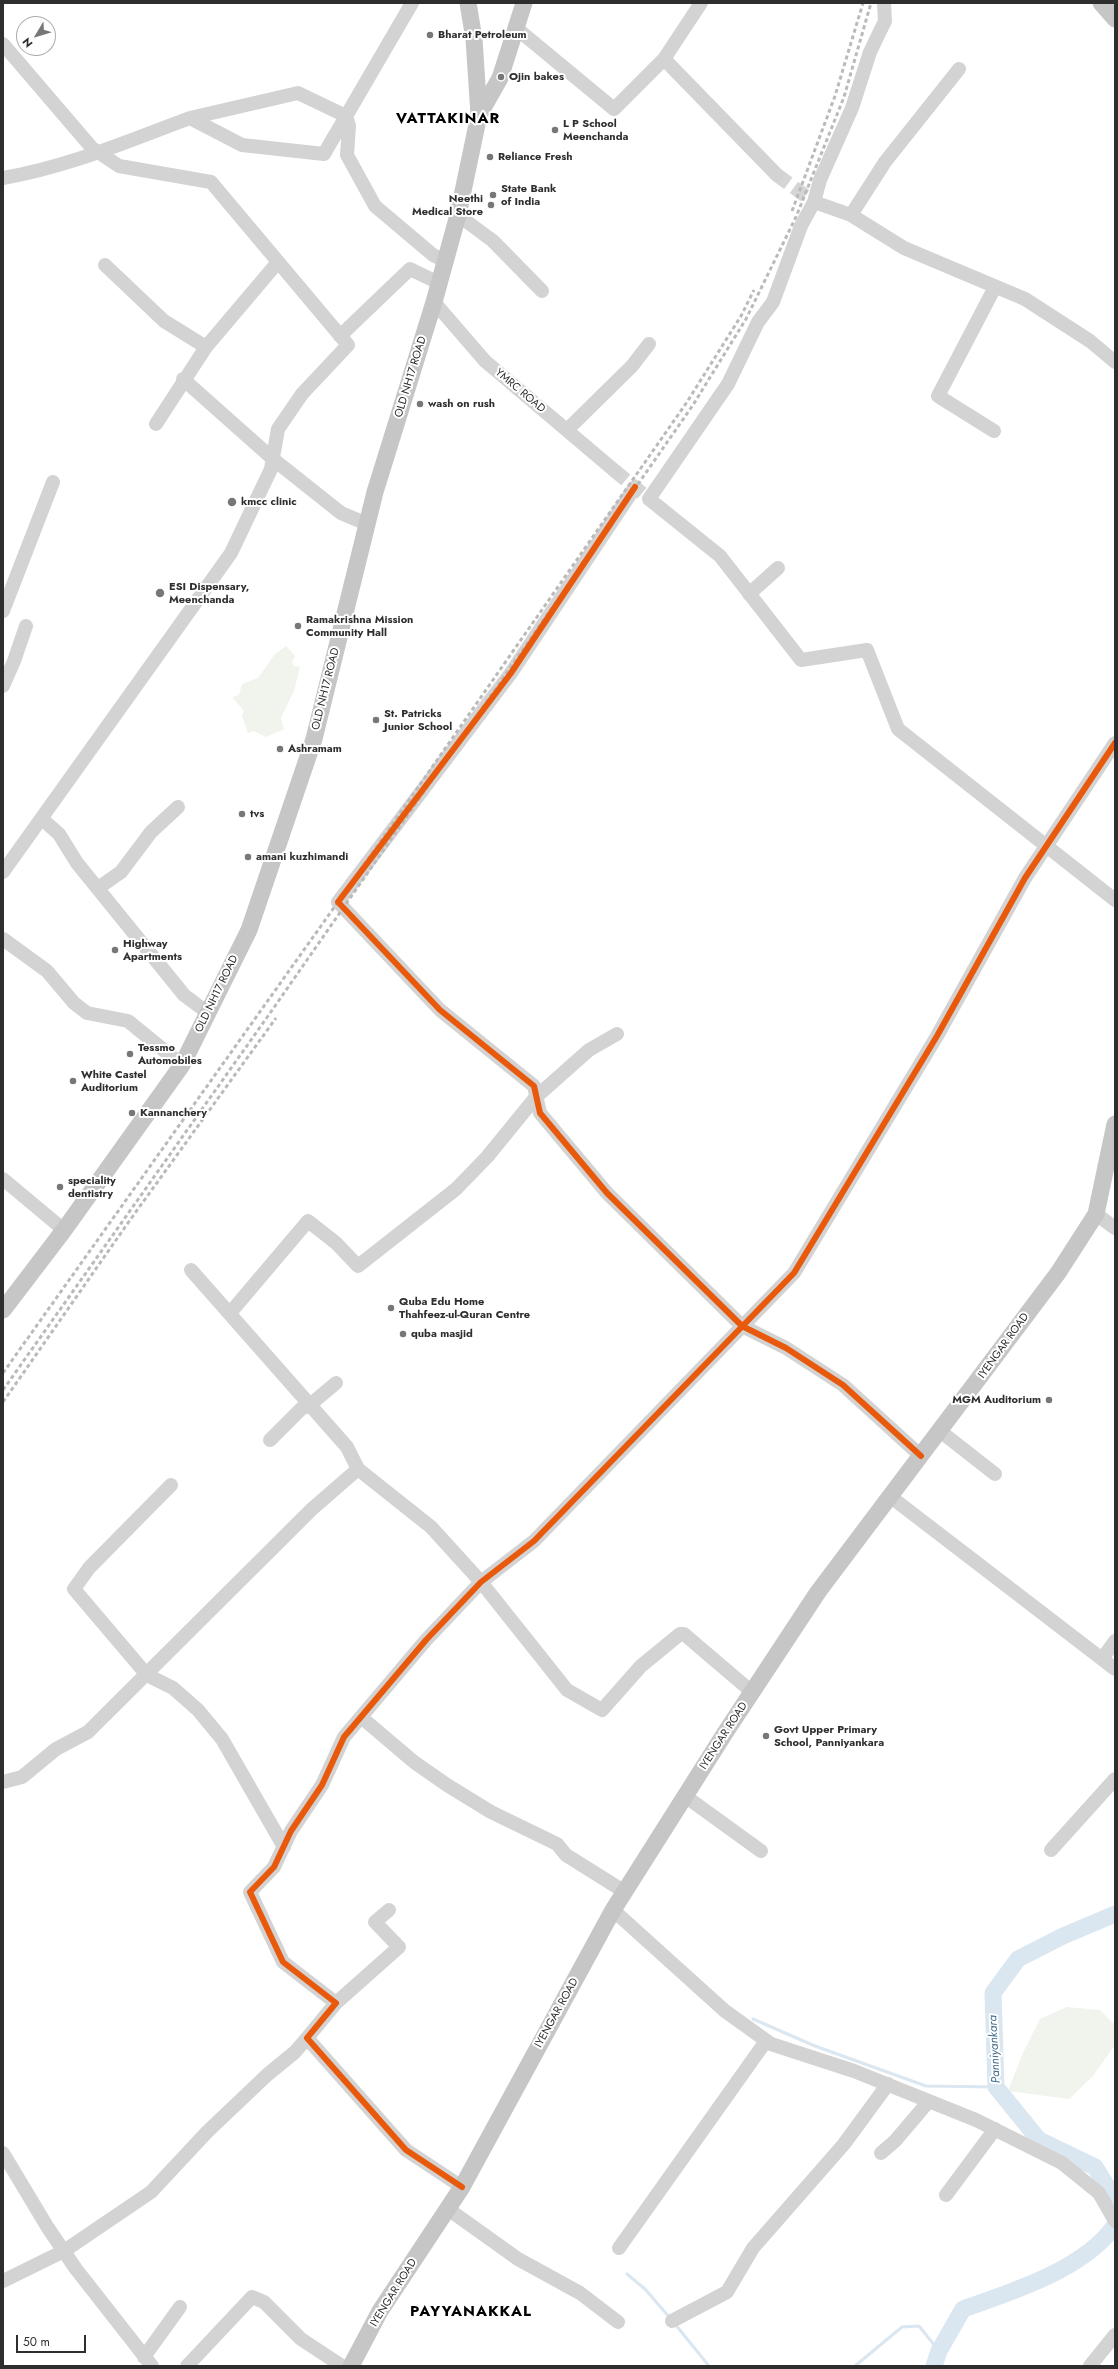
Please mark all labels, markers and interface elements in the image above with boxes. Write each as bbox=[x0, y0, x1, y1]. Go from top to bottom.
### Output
north arrow bbox=[16, 16, 56, 56]
place label: Bharat Petroleum bbox=[438, 28, 527, 42]
marker: Bharat Petroleum bbox=[425, 30, 435, 40]
text: N bbox=[18, 34, 36, 51]
place label: Ojin bakes bbox=[509, 70, 564, 84]
marker: Ojin bakes bbox=[496, 72, 506, 82]
district label: VATTAKINAR bbox=[396, 110, 500, 128]
place label: L P School Meenchanda bbox=[563, 117, 628, 143]
marker: L P School Meenchanda bbox=[550, 125, 560, 135]
place label: Reliance Fresh bbox=[498, 150, 573, 164]
marker: Reliance Fresh bbox=[485, 152, 495, 162]
place label: State Bank of India bbox=[501, 182, 556, 208]
marker: State Bank of India bbox=[488, 190, 498, 200]
place label: Neethi Medical Store bbox=[412, 192, 483, 218]
marker: Neethi Medical Store bbox=[486, 200, 496, 210]
street label: OLD NH17 ROAD bbox=[392, 335, 430, 419]
street label: YMRC ROAD bbox=[492, 366, 548, 416]
place label: wash on rush bbox=[428, 397, 495, 411]
marker: wash on rush bbox=[415, 399, 425, 409]
place label: kmcc clinic bbox=[241, 495, 297, 509]
marker: kmcc clinic bbox=[226, 496, 238, 508]
place label: ESI Dispensary, Meenchanda bbox=[169, 580, 249, 606]
marker: ESI Dispensary, Meenchanda bbox=[154, 587, 166, 599]
place label: Ramakrishna Mission Community Hall bbox=[306, 613, 413, 639]
marker: Ramakrishna Mission Community Hall bbox=[293, 621, 303, 631]
street label: OLD NH17 ROAD bbox=[309, 647, 343, 731]
place label: St. Patricks Junior School bbox=[384, 707, 452, 733]
marker: St. Patricks Junior School bbox=[371, 715, 381, 725]
place label: Ashramam bbox=[288, 742, 342, 756]
marker: Ashramam bbox=[275, 744, 285, 754]
place label: tvs bbox=[250, 807, 264, 821]
marker: tvs bbox=[237, 809, 247, 819]
place label: amani kuzhimandi bbox=[256, 850, 348, 864]
marker: amani kuzhimandi bbox=[243, 852, 253, 862]
place label: Highway Apartments bbox=[123, 937, 182, 963]
marker: Highway Apartments bbox=[110, 945, 120, 955]
street label: OLD NH17 ROAD bbox=[193, 953, 241, 1035]
place label: Tessmo Automobiles bbox=[138, 1041, 202, 1067]
marker: Tessmo Automobiles bbox=[125, 1049, 135, 1059]
place label: White Castel Auditorium bbox=[81, 1068, 147, 1094]
marker: White Castel Auditorium bbox=[68, 1076, 78, 1086]
place label: Kannanchery bbox=[140, 1106, 207, 1120]
marker: Kannanchery bbox=[127, 1108, 137, 1118]
place label: speciality dentistry bbox=[68, 1174, 116, 1200]
marker: speciality dentistry bbox=[55, 1182, 65, 1192]
place label: Quba Edu Home Thahfeez-ul-Quran Centre bbox=[399, 1295, 530, 1321]
marker: Quba Edu Home Thahfeez-ul-Quran Centre bbox=[386, 1303, 396, 1313]
street label: IYENGAR ROAD bbox=[976, 1311, 1032, 1381]
place label: quba masjid bbox=[411, 1327, 473, 1341]
marker: quba masjid bbox=[398, 1329, 408, 1339]
place label: MGM Auditorium bbox=[952, 1393, 1041, 1407]
marker: MGM Auditorium bbox=[1044, 1395, 1054, 1405]
street label: IYENGAR ROAD bbox=[697, 1700, 751, 1772]
place label: Govt Upper Primary School, Panniyankara bbox=[774, 1723, 884, 1749]
marker: Govt Upper Primary School, Panniyankara bbox=[761, 1731, 771, 1741]
street label: IYENGAR ROAD bbox=[532, 1976, 582, 2050]
water label: Panniyankara bbox=[986, 2015, 1004, 2083]
street label: IYENGAR ROAD bbox=[368, 2257, 420, 2329]
district label: PAYYANAKKAL bbox=[410, 2303, 532, 2321]
scale bar bbox=[18, 2327, 88, 2353]
text: 50 m bbox=[23, 2333, 50, 2351]

